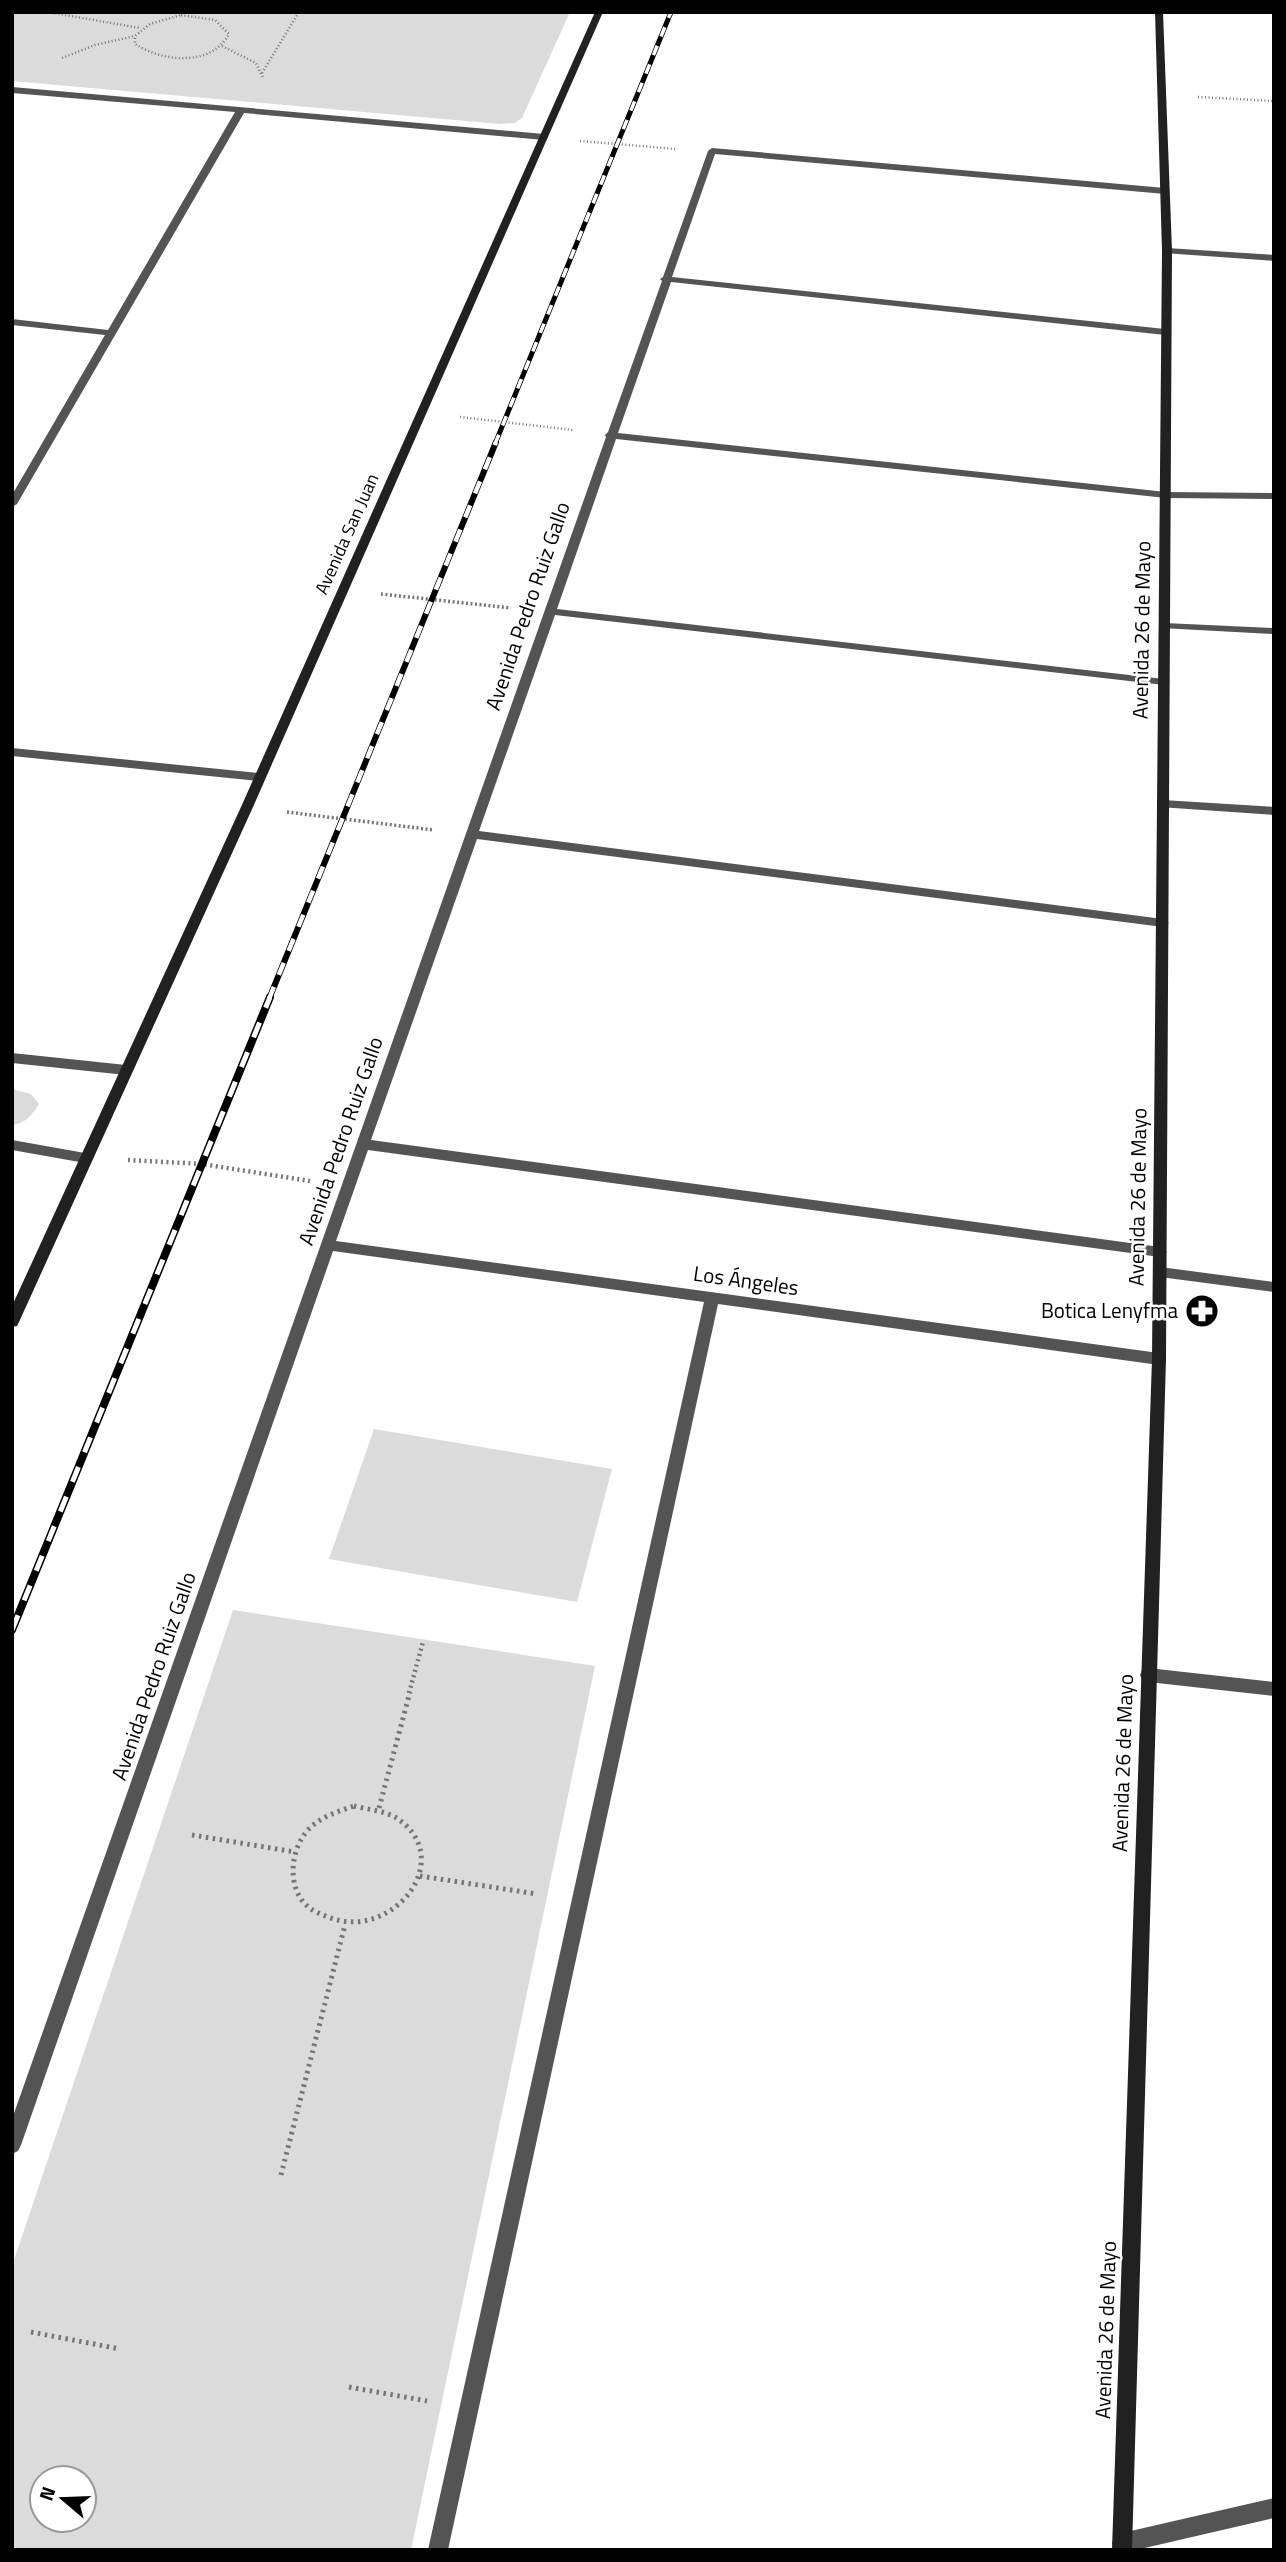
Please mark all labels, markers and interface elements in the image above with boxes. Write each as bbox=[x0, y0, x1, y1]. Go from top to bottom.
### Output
street label: Avenida San Juan bbox=[308, 469, 385, 599]
street label: Avenida Pedro Ruiz Gallo bbox=[476, 497, 578, 714]
street label: Avenida 26 de Mayo bbox=[1123, 541, 1159, 719]
street label: Avenida Pedro Ruiz Gallo bbox=[289, 1032, 391, 1249]
street label: Avenida 26 de Mayo bbox=[1119, 1108, 1155, 1286]
street label: Los Ángeles bbox=[692, 1257, 801, 1303]
pharmacy icon: Botica Lenyfma bbox=[1183, 1292, 1221, 1330]
place label: Botica Lenyfma bbox=[1041, 1294, 1178, 1326]
street label: Avenida Pedro Ruiz Gallo bbox=[102, 1567, 204, 1784]
street label: Avenida 26 de Mayo bbox=[1103, 1673, 1141, 1853]
street label: Avenida 26 de Mayo bbox=[1086, 2240, 1124, 2420]
north arrow bbox=[28, 2464, 98, 2534]
text: N bbox=[31, 2482, 62, 2504]

